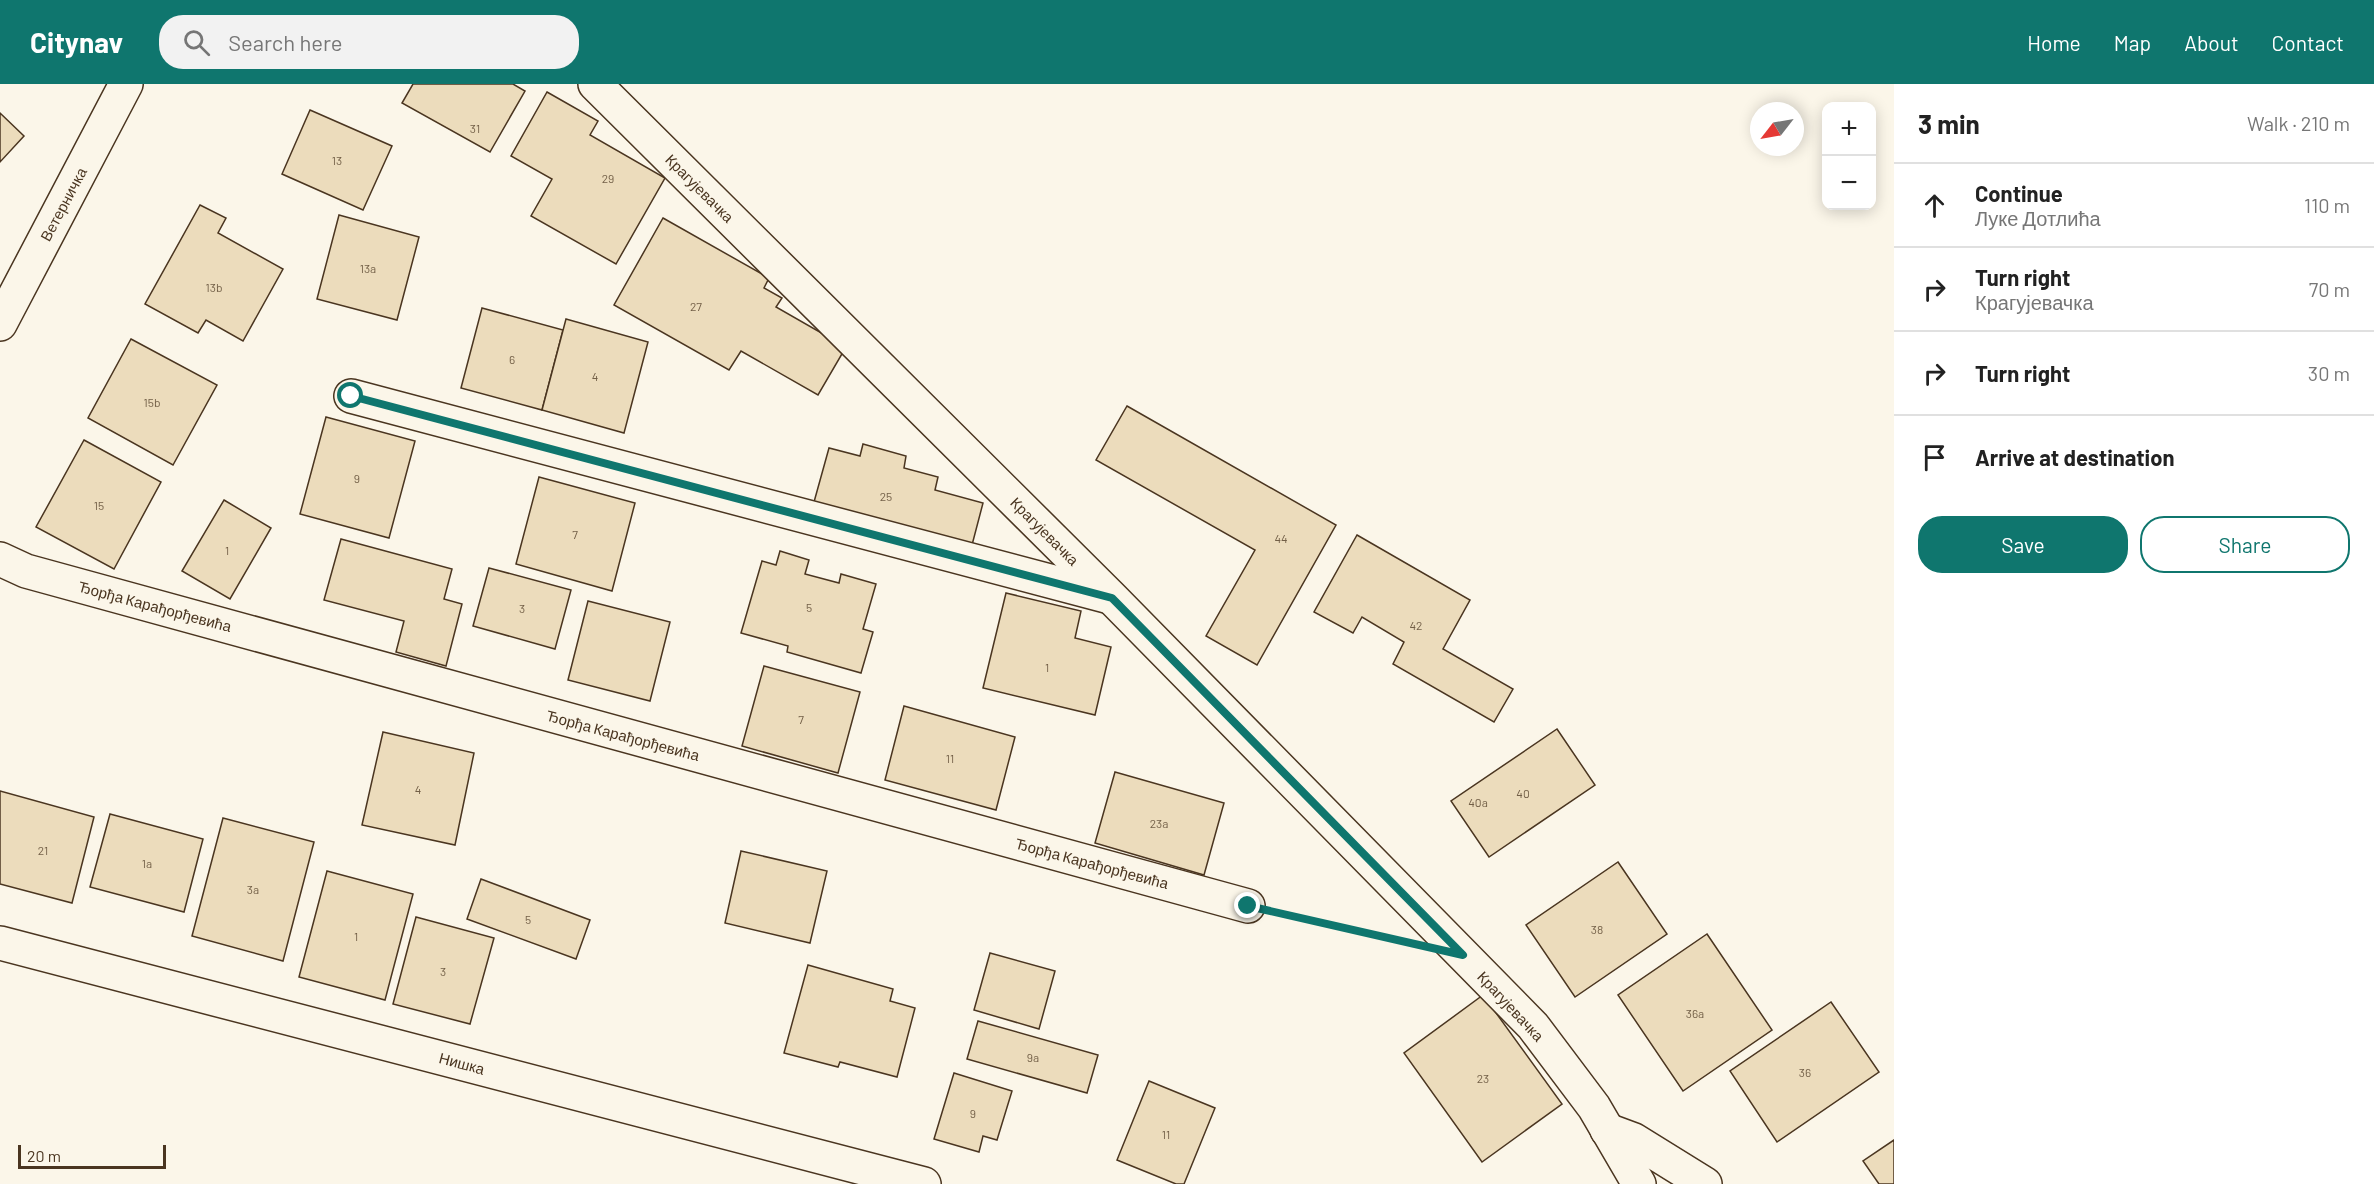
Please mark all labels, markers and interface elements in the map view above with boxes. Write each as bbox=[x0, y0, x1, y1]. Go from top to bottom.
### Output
search box bbox=[159, 15, 579, 69]
text: Citynav bbox=[30, 25, 123, 59]
icon: search bbox=[180, 26, 213, 59]
text: Search here bbox=[228, 29, 343, 55]
text: Home bbox=[2027, 30, 2081, 55]
text: Map bbox=[2114, 30, 2151, 55]
text: About bbox=[2184, 30, 2239, 55]
text: Contact bbox=[2272, 30, 2344, 55]
north arrow bbox=[1750, 102, 1804, 156]
map controls bbox=[1822, 102, 1876, 210]
button: + bbox=[1822, 102, 1876, 156]
text: 3 min bbox=[1918, 108, 1980, 139]
text: Walk · 210 m bbox=[2247, 111, 2350, 135]
house number: 31 bbox=[470, 121, 480, 135]
street label: Крагујевачка bbox=[662, 150, 738, 226]
house number: 13 bbox=[332, 153, 342, 167]
button: − bbox=[1822, 156, 1876, 210]
street label: Ветерничка bbox=[36, 163, 90, 244]
house number: 29 bbox=[602, 171, 614, 185]
text: Continue bbox=[1975, 180, 2063, 206]
icon: ahead bbox=[1918, 189, 1951, 222]
text: 110 m bbox=[2304, 193, 2350, 217]
text: Луке Дотлића bbox=[1975, 206, 2101, 230]
house number: 13a bbox=[360, 261, 376, 275]
text: Turn right bbox=[1975, 264, 2070, 290]
icon: right bbox=[1918, 273, 1951, 306]
text: 70 m bbox=[2309, 277, 2350, 301]
house number: 13b bbox=[206, 280, 222, 294]
text: Крагујевачка bbox=[1975, 290, 2094, 314]
house number: 27 bbox=[690, 299, 702, 313]
house number: 6 bbox=[509, 352, 515, 366]
icon: right bbox=[1918, 357, 1951, 390]
text: Turn right bbox=[1975, 360, 2070, 386]
text: 30 m bbox=[2308, 361, 2350, 385]
house number: 4 bbox=[592, 369, 598, 383]
route start bbox=[337, 382, 363, 408]
house number: 15b bbox=[144, 395, 160, 409]
icon: arrive bbox=[1918, 441, 1951, 474]
text: Arrive at destination bbox=[1975, 444, 2174, 470]
house number: 9 bbox=[354, 471, 360, 485]
house number: 25 bbox=[880, 489, 892, 503]
street label: Крагујевачка bbox=[1007, 493, 1083, 569]
house number: 15 bbox=[94, 498, 104, 512]
button: Save bbox=[1918, 516, 2128, 573]
button: Share bbox=[2140, 516, 2350, 573]
house number: 7 bbox=[572, 527, 578, 541]
house number: 44 bbox=[1274, 531, 1288, 545]
house number: 1 bbox=[225, 543, 229, 557]
street label: Ђорђа Карађорђевића bbox=[76, 577, 234, 635]
house number: 5 bbox=[806, 600, 812, 614]
house number: 3 bbox=[519, 601, 525, 615]
house number: 42 bbox=[1409, 618, 1423, 632]
house number: 1 bbox=[1045, 660, 1049, 674]
street label: Ђорђа Карађорђевића bbox=[544, 706, 702, 764]
house number: 7 bbox=[798, 712, 804, 726]
house number: 11 bbox=[946, 751, 954, 765]
house number: 4 bbox=[415, 782, 421, 796]
house number: 40 bbox=[1516, 786, 1530, 800]
house number: 40a bbox=[1468, 795, 1488, 809]
house number: 23a bbox=[1150, 816, 1168, 830]
street label: Ђорђа Карађорђевића bbox=[1013, 834, 1171, 892]
house number: 21 bbox=[38, 843, 48, 857]
house number: 1a bbox=[142, 856, 152, 870]
house number: 3a bbox=[247, 882, 259, 896]
route end bbox=[1234, 892, 1260, 918]
house number: 5 bbox=[525, 912, 531, 926]
house number: 38 bbox=[1591, 922, 1603, 936]
house number: 1 bbox=[354, 929, 358, 943]
house number: 3 bbox=[440, 964, 446, 978]
street label: Крагујевачка bbox=[1474, 967, 1548, 1045]
house number: 36a bbox=[1686, 1006, 1704, 1020]
street label: Нишка bbox=[437, 1048, 487, 1078]
house number: 9a bbox=[1027, 1050, 1039, 1064]
house number: 36 bbox=[1799, 1065, 1811, 1079]
house number: 23 bbox=[1477, 1071, 1489, 1085]
house number: 9 bbox=[970, 1106, 976, 1120]
house number: 11 bbox=[1162, 1127, 1170, 1141]
scale bar bbox=[18, 1142, 166, 1170]
text: 20 m bbox=[27, 1146, 61, 1165]

